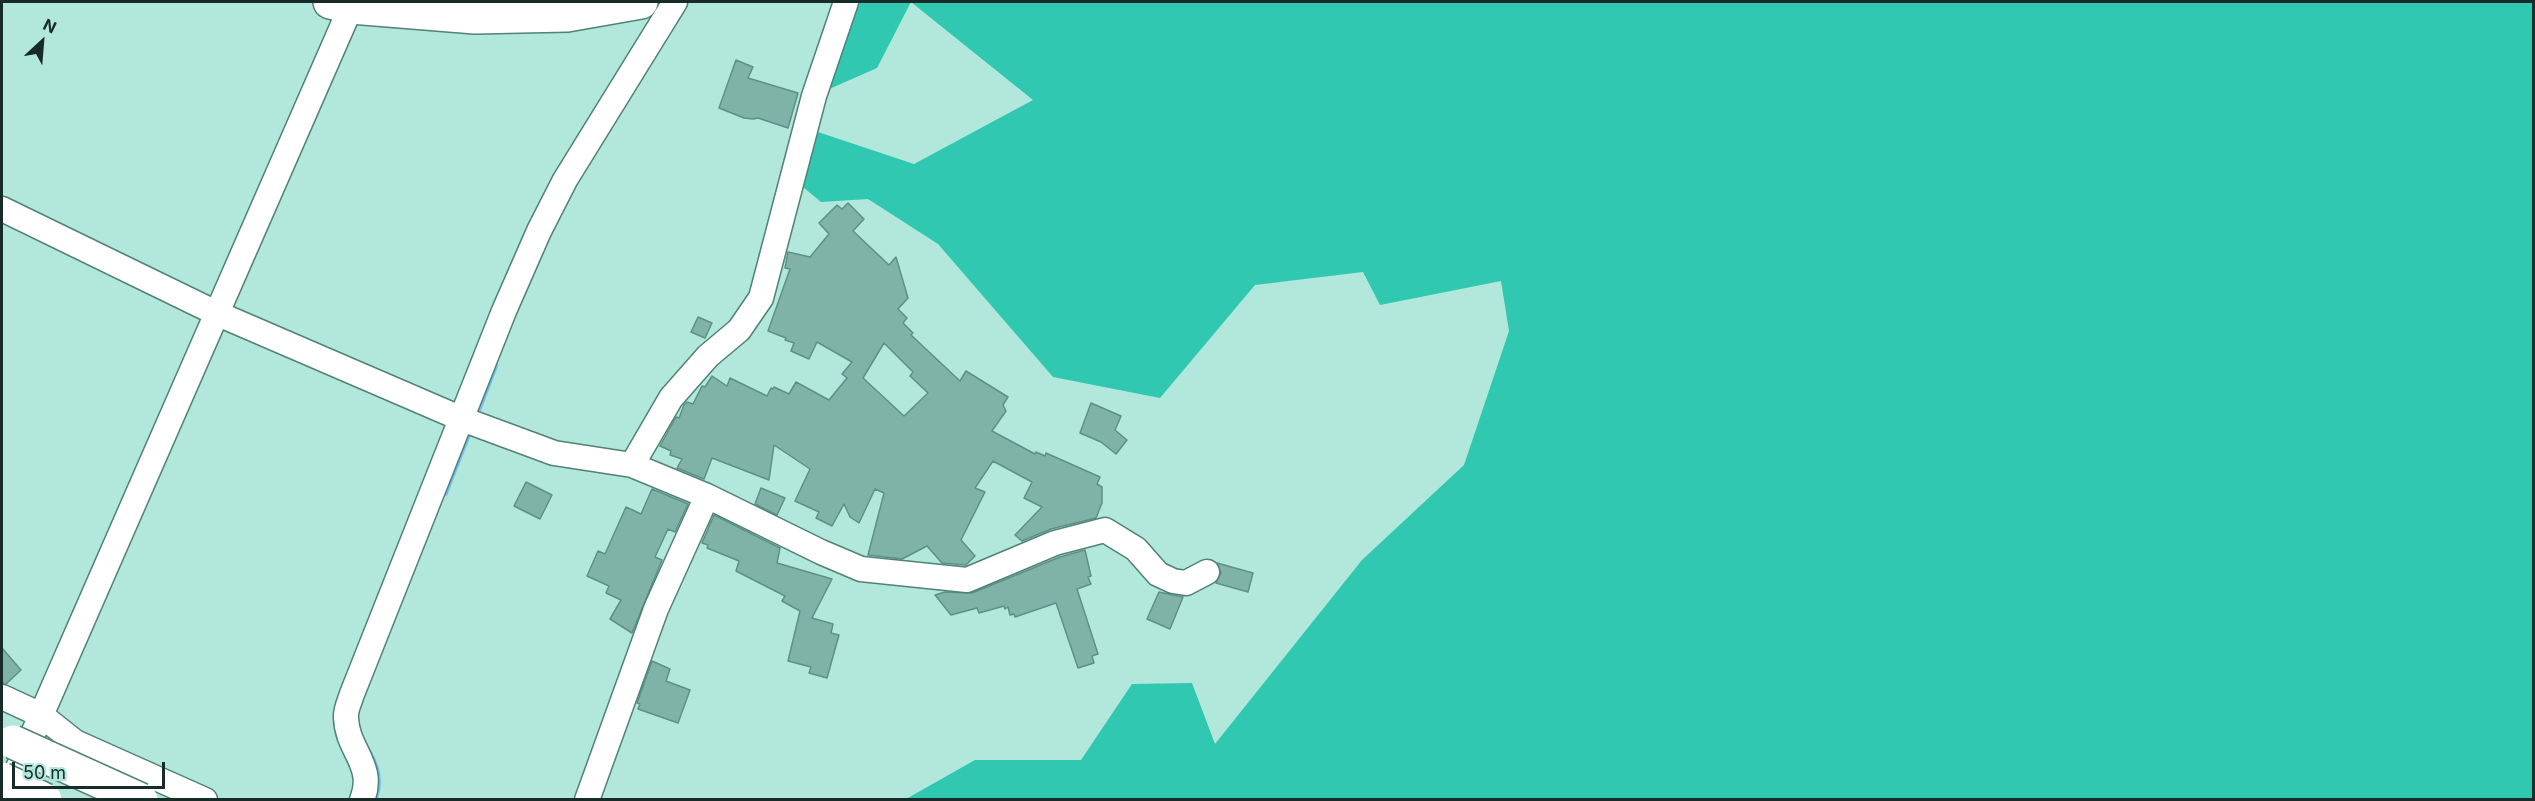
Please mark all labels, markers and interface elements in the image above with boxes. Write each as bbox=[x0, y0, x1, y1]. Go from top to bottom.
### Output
north arrow bbox=[12, 12, 72, 72]
text: N bbox=[40, 14, 60, 37]
scale bar bbox=[15, 750, 168, 788]
text: 50 m bbox=[23, 762, 66, 783]

